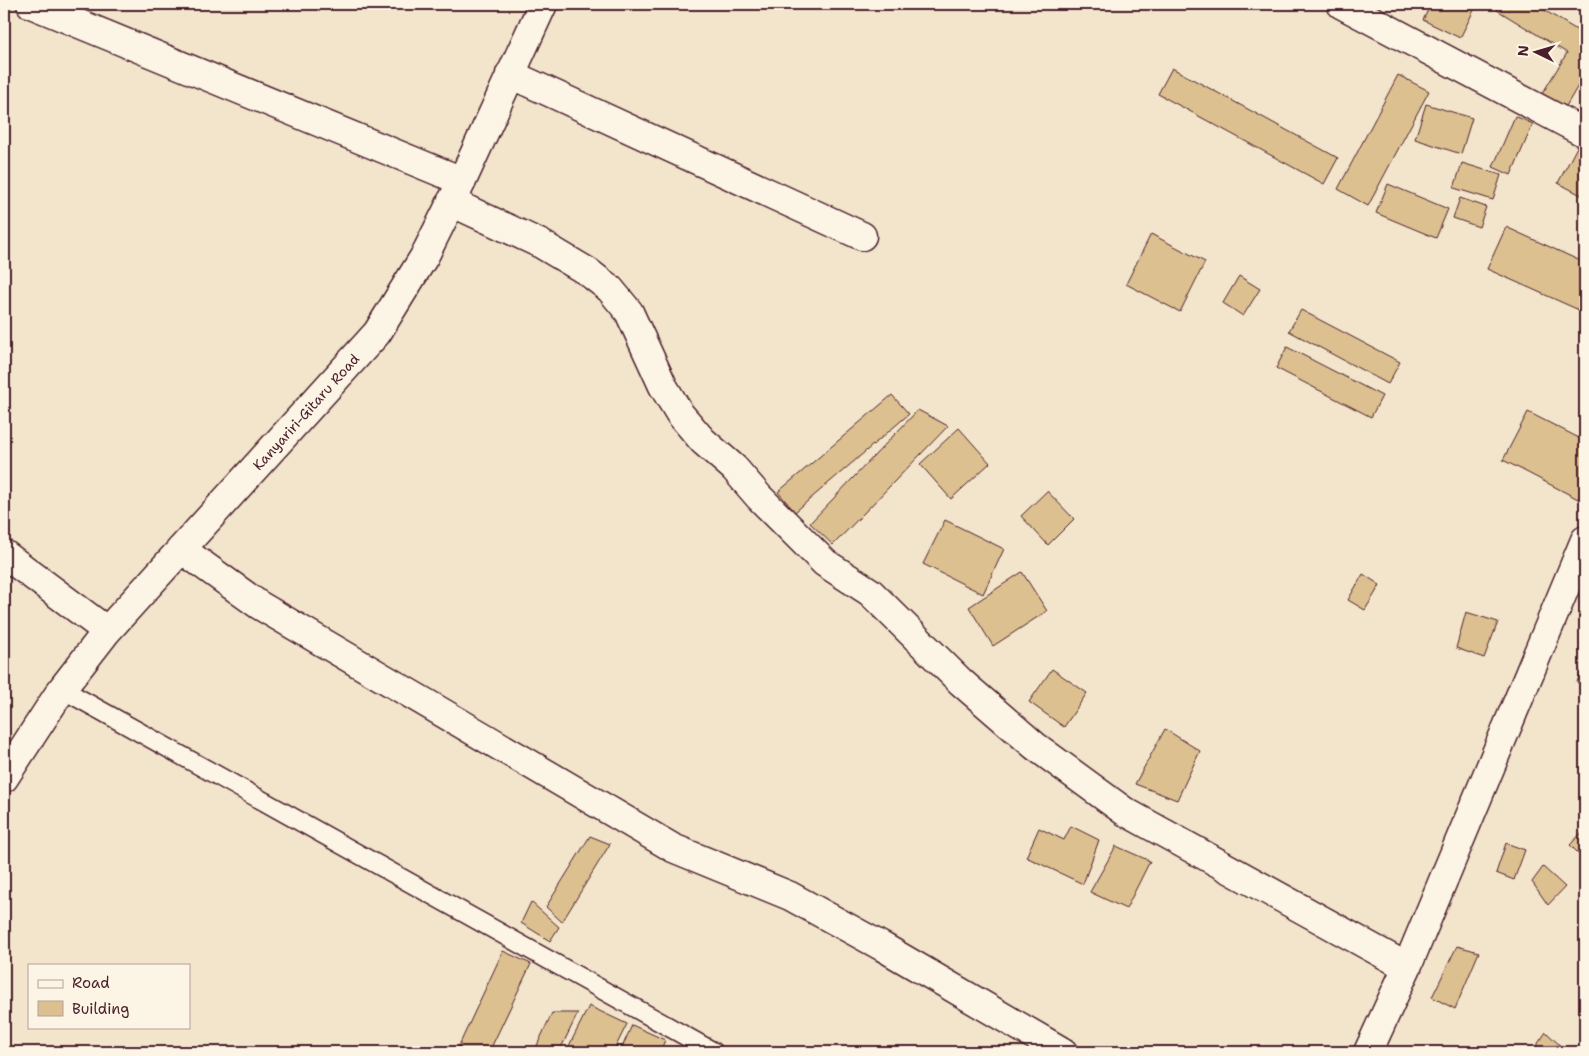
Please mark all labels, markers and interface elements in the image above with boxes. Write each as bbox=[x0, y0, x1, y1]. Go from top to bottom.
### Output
north arrow bbox=[1512, 28, 1562, 78]
text: N bbox=[1514, 45, 1532, 57]
street label: Kanyariri-Gitaru Road bbox=[249, 350, 363, 474]
legend bbox=[28, 964, 190, 1028]
text: Road bbox=[72, 973, 110, 993]
text: Building bbox=[72, 999, 129, 1019]

